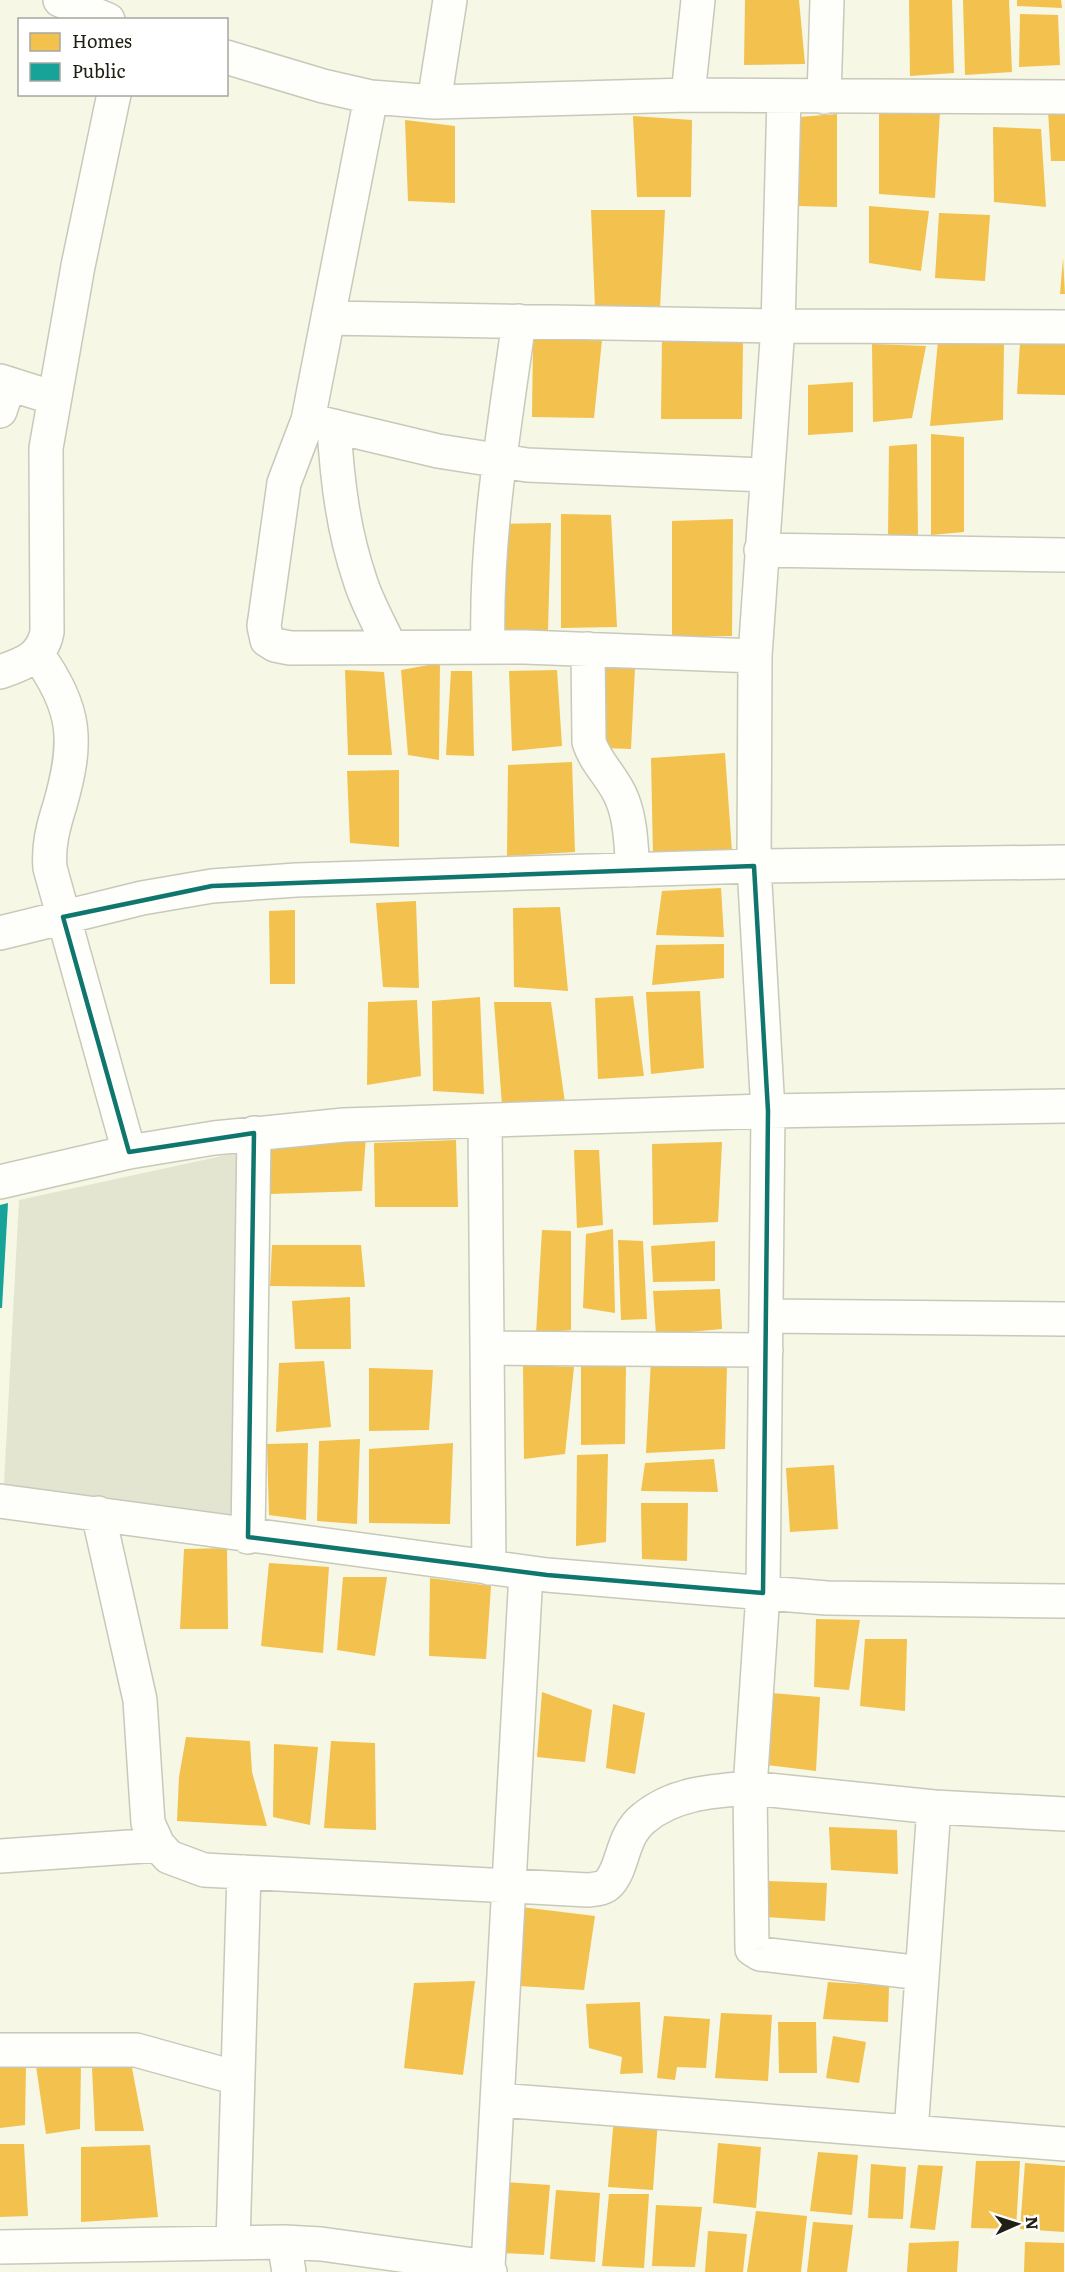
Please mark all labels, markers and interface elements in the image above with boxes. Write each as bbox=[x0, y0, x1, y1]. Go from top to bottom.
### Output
legend bbox=[18, 18, 228, 96]
text: Homes bbox=[72, 27, 132, 54]
text: Public bbox=[72, 57, 126, 84]
north arrow bbox=[987, 2194, 1047, 2254]
text: N bbox=[1021, 2216, 1045, 2231]

